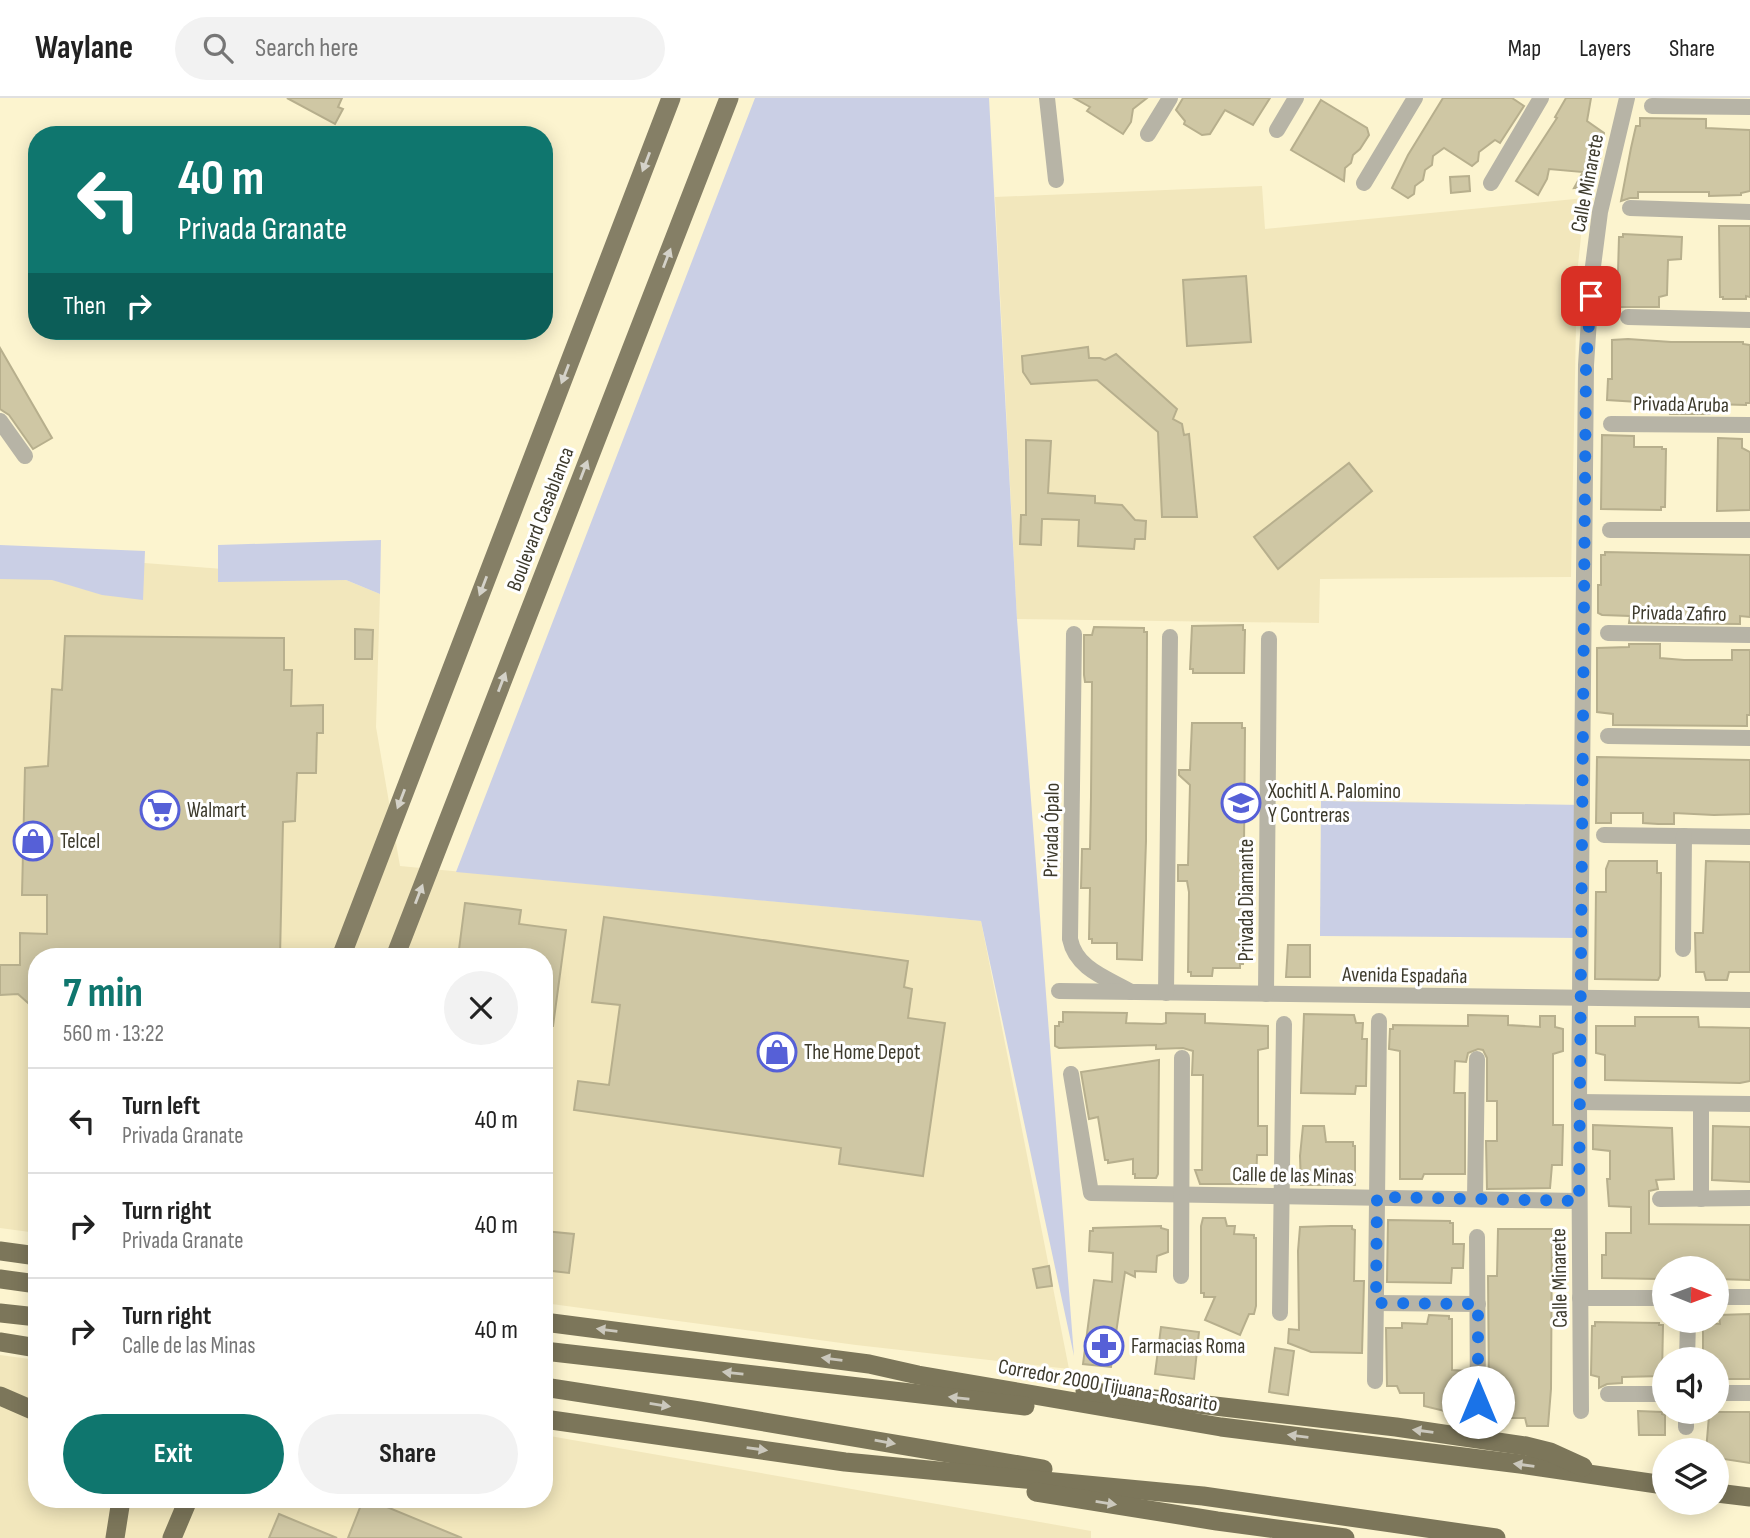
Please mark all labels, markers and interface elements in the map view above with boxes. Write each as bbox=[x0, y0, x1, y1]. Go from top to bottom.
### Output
search box bbox=[175, 17, 665, 80]
text: Waylane bbox=[35, 28, 133, 68]
icon: search bbox=[199, 29, 237, 67]
text: Search here bbox=[255, 33, 358, 64]
text: Map bbox=[1508, 34, 1541, 63]
text: Layers bbox=[1579, 34, 1631, 63]
text: Share bbox=[1669, 34, 1715, 63]
street label: Calle Minarete bbox=[1566, 132, 1609, 234]
text: 40 m bbox=[178, 150, 264, 209]
one-way arrow bbox=[641, 151, 652, 172]
icon: left bbox=[63, 154, 154, 245]
text: Privada Granate bbox=[178, 210, 347, 249]
one-way arrow bbox=[661, 247, 672, 268]
pin bbox=[1561, 266, 1621, 326]
icon: arrive bbox=[1572, 277, 1610, 315]
icon: right bbox=[120, 287, 158, 325]
text: Then bbox=[63, 291, 106, 322]
one-way arrow bbox=[559, 364, 570, 385]
street label: Privada Aruba bbox=[1633, 391, 1729, 418]
street label: Boulevard Casablanca bbox=[502, 444, 579, 595]
one-way arrow bbox=[579, 459, 590, 480]
one-way arrow bbox=[477, 576, 488, 597]
street label: Privada Zafiro bbox=[1631, 600, 1727, 627]
one-way arrow bbox=[496, 671, 507, 692]
place label: Xochitl A. Palomino Y Contreras bbox=[1267, 779, 1401, 828]
street label: Privada Ópalo bbox=[1038, 782, 1065, 878]
school or university icon: Xochitl A. Palomino Y Contreras bbox=[1220, 782, 1262, 824]
one-way arrow bbox=[396, 788, 407, 809]
supermarket icon: Walmart bbox=[139, 789, 181, 831]
place label: Walmart bbox=[187, 798, 246, 823]
shop icon: Telcel bbox=[12, 820, 54, 862]
place label: Telcel bbox=[60, 829, 100, 854]
street label: Privada Diamante bbox=[1234, 839, 1259, 961]
one-way arrow bbox=[414, 883, 425, 904]
street label: Avenida Espadaña bbox=[1341, 962, 1468, 989]
text: 7 min bbox=[63, 968, 143, 1019]
button: close bbox=[444, 971, 518, 1045]
text: 560 m · 13:22 bbox=[63, 1020, 164, 1048]
shop icon: The Home Depot bbox=[756, 1031, 798, 1073]
place label: The Home Depot bbox=[804, 1040, 920, 1065]
text: Turn left bbox=[122, 1091, 200, 1122]
icon: left bbox=[63, 1102, 101, 1140]
text: 40 m bbox=[475, 1105, 518, 1136]
text: Privada Granate bbox=[122, 1122, 244, 1150]
street label: Calle de las Minas bbox=[1232, 1162, 1354, 1189]
text: Turn right bbox=[122, 1196, 211, 1227]
icon: right bbox=[63, 1207, 101, 1245]
text: 40 m bbox=[475, 1210, 518, 1241]
text: Privada Granate bbox=[122, 1227, 244, 1255]
street label: Calle Minarete bbox=[1546, 1228, 1573, 1328]
north arrow bbox=[1652, 1256, 1729, 1334]
map controls bbox=[1652, 1256, 1729, 1515]
text: Turn right bbox=[122, 1301, 211, 1332]
icon: right bbox=[63, 1312, 101, 1350]
text: 40 m bbox=[475, 1315, 518, 1346]
one-way arrow bbox=[595, 1325, 617, 1336]
pharmacy icon: Farmacias Roma bbox=[1083, 1325, 1125, 1367]
text: Calle de las Minas bbox=[122, 1332, 256, 1360]
place label: Farmacias Roma bbox=[1131, 1334, 1245, 1359]
button: sound bbox=[1652, 1347, 1729, 1424]
one-way arrow bbox=[821, 1354, 843, 1365]
street label: Corredor 2000 Tijuana-Rosarito bbox=[996, 1354, 1220, 1417]
position arrow bbox=[1441, 1365, 1515, 1439]
one-way arrow bbox=[721, 1367, 743, 1378]
one-way arrow bbox=[948, 1392, 970, 1403]
one-way arrow bbox=[649, 1400, 671, 1411]
button: Exit bbox=[63, 1414, 284, 1494]
button: Share bbox=[298, 1414, 518, 1494]
one-way arrow bbox=[1412, 1425, 1434, 1436]
one-way arrow bbox=[1287, 1431, 1309, 1442]
one-way arrow bbox=[874, 1437, 896, 1448]
button: layers bbox=[1652, 1438, 1729, 1515]
one-way arrow bbox=[746, 1444, 768, 1455]
one-way arrow bbox=[1513, 1459, 1535, 1470]
one-way arrow bbox=[1095, 1498, 1117, 1509]

